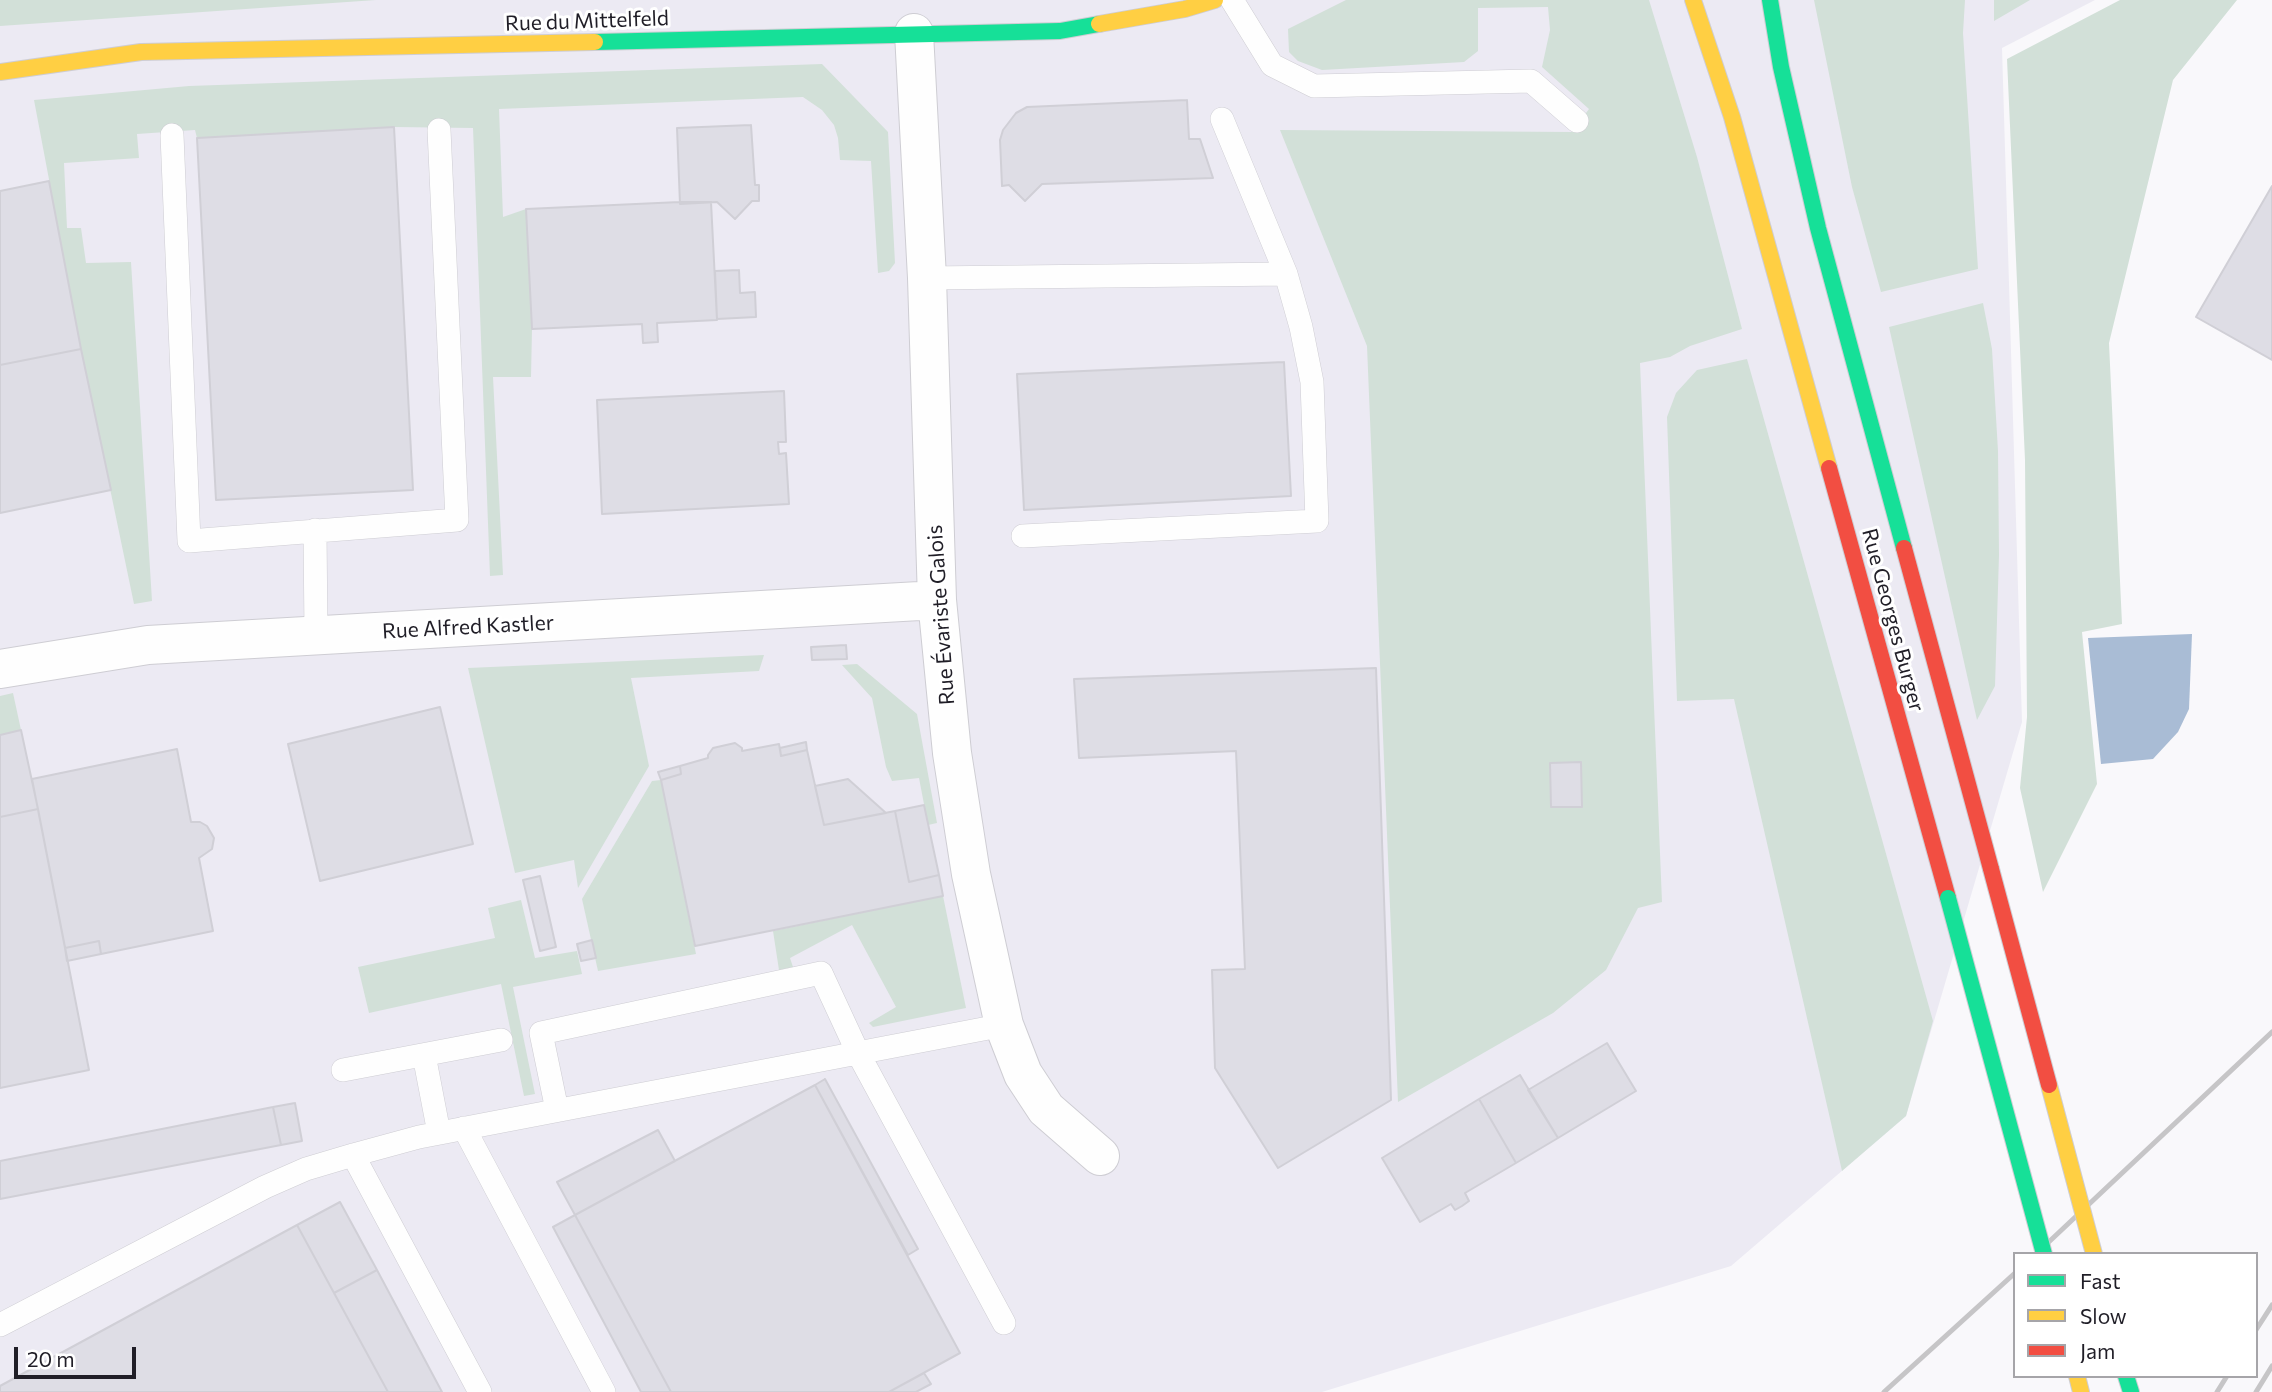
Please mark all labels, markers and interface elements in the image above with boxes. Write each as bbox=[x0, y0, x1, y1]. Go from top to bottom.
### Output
street label: Rue du Mittelfeld bbox=[505, 6, 669, 36]
street label: Rue Évariste Galois bbox=[922, 524, 960, 706]
street label: Rue Georges Burger bbox=[1856, 526, 1930, 714]
street label: Rue Alfred Kastler bbox=[381, 610, 555, 644]
legend bbox=[2013, 1252, 2258, 1378]
text: Fast bbox=[2080, 1268, 2121, 1293]
text: Slow bbox=[2080, 1303, 2127, 1328]
scale bar bbox=[18, 1332, 140, 1376]
text: Jam bbox=[2080, 1338, 2115, 1363]
text: 20 m bbox=[27, 1346, 75, 1371]

